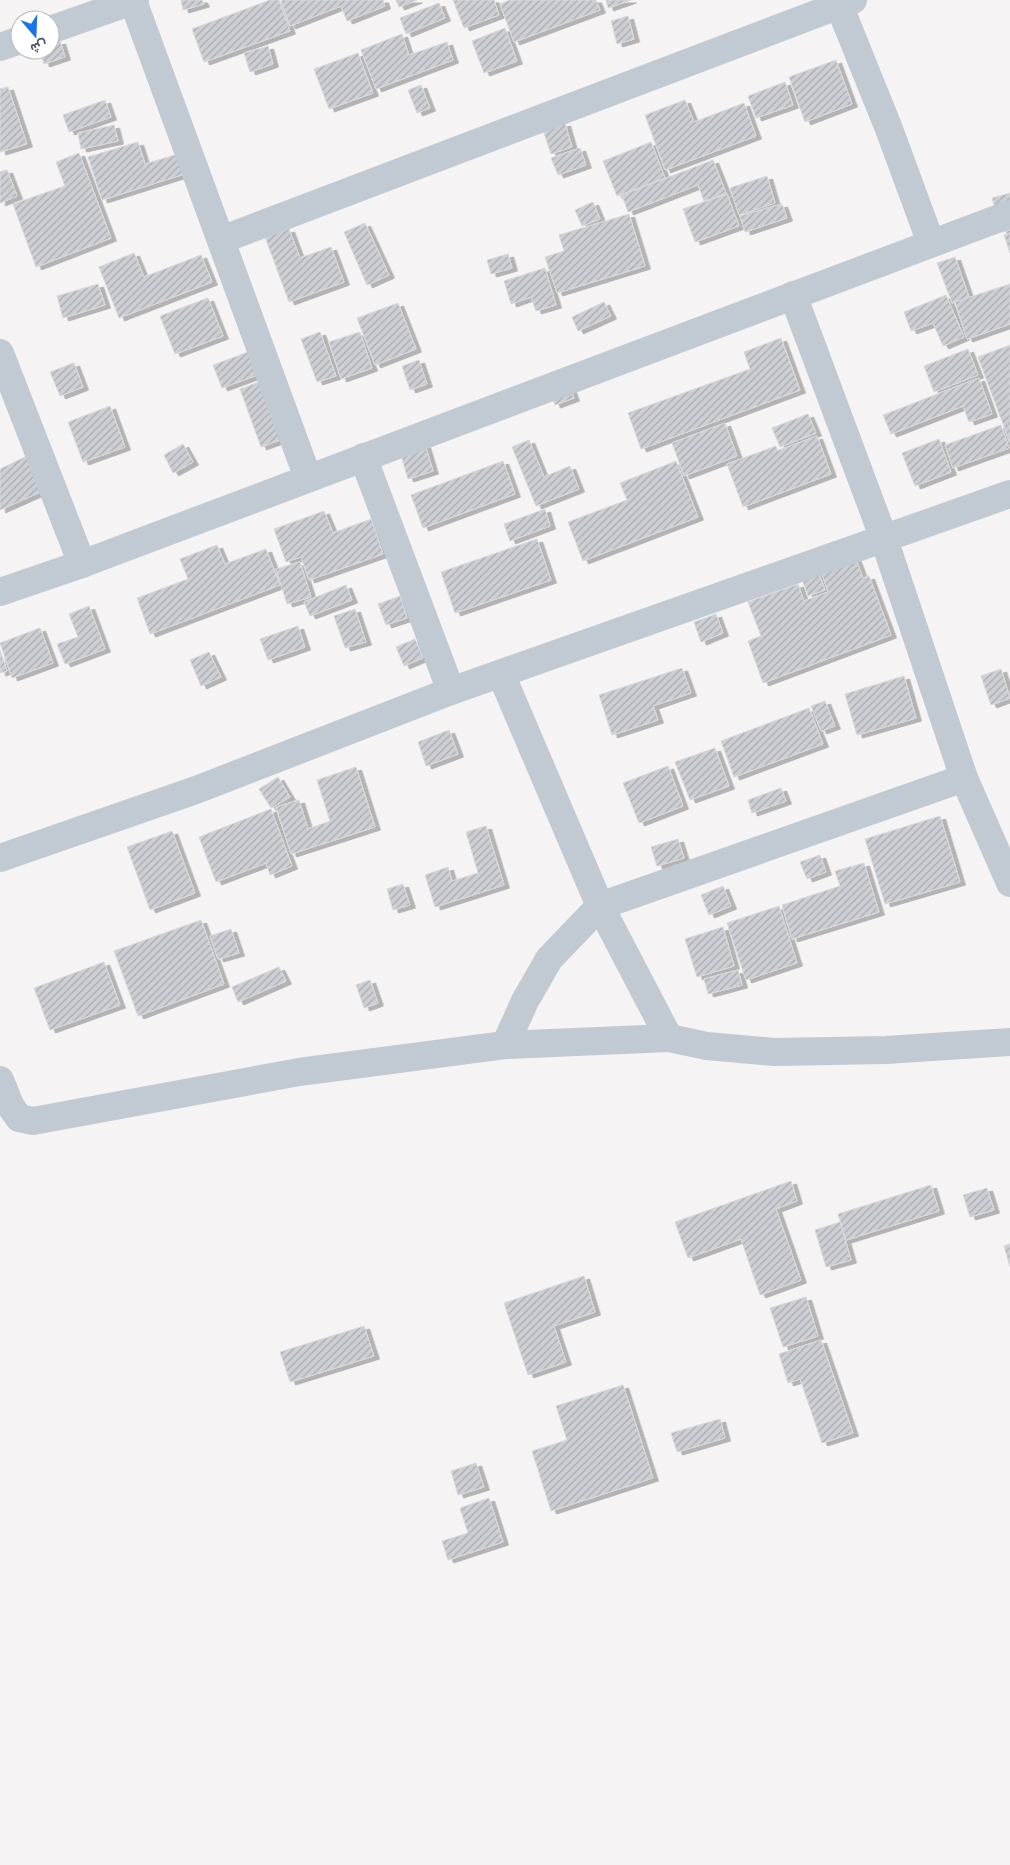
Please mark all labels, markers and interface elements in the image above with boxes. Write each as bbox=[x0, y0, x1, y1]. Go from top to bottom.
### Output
north arrow bbox=[10, 10, 60, 60]
text: ش bbox=[28, 34, 50, 59]

